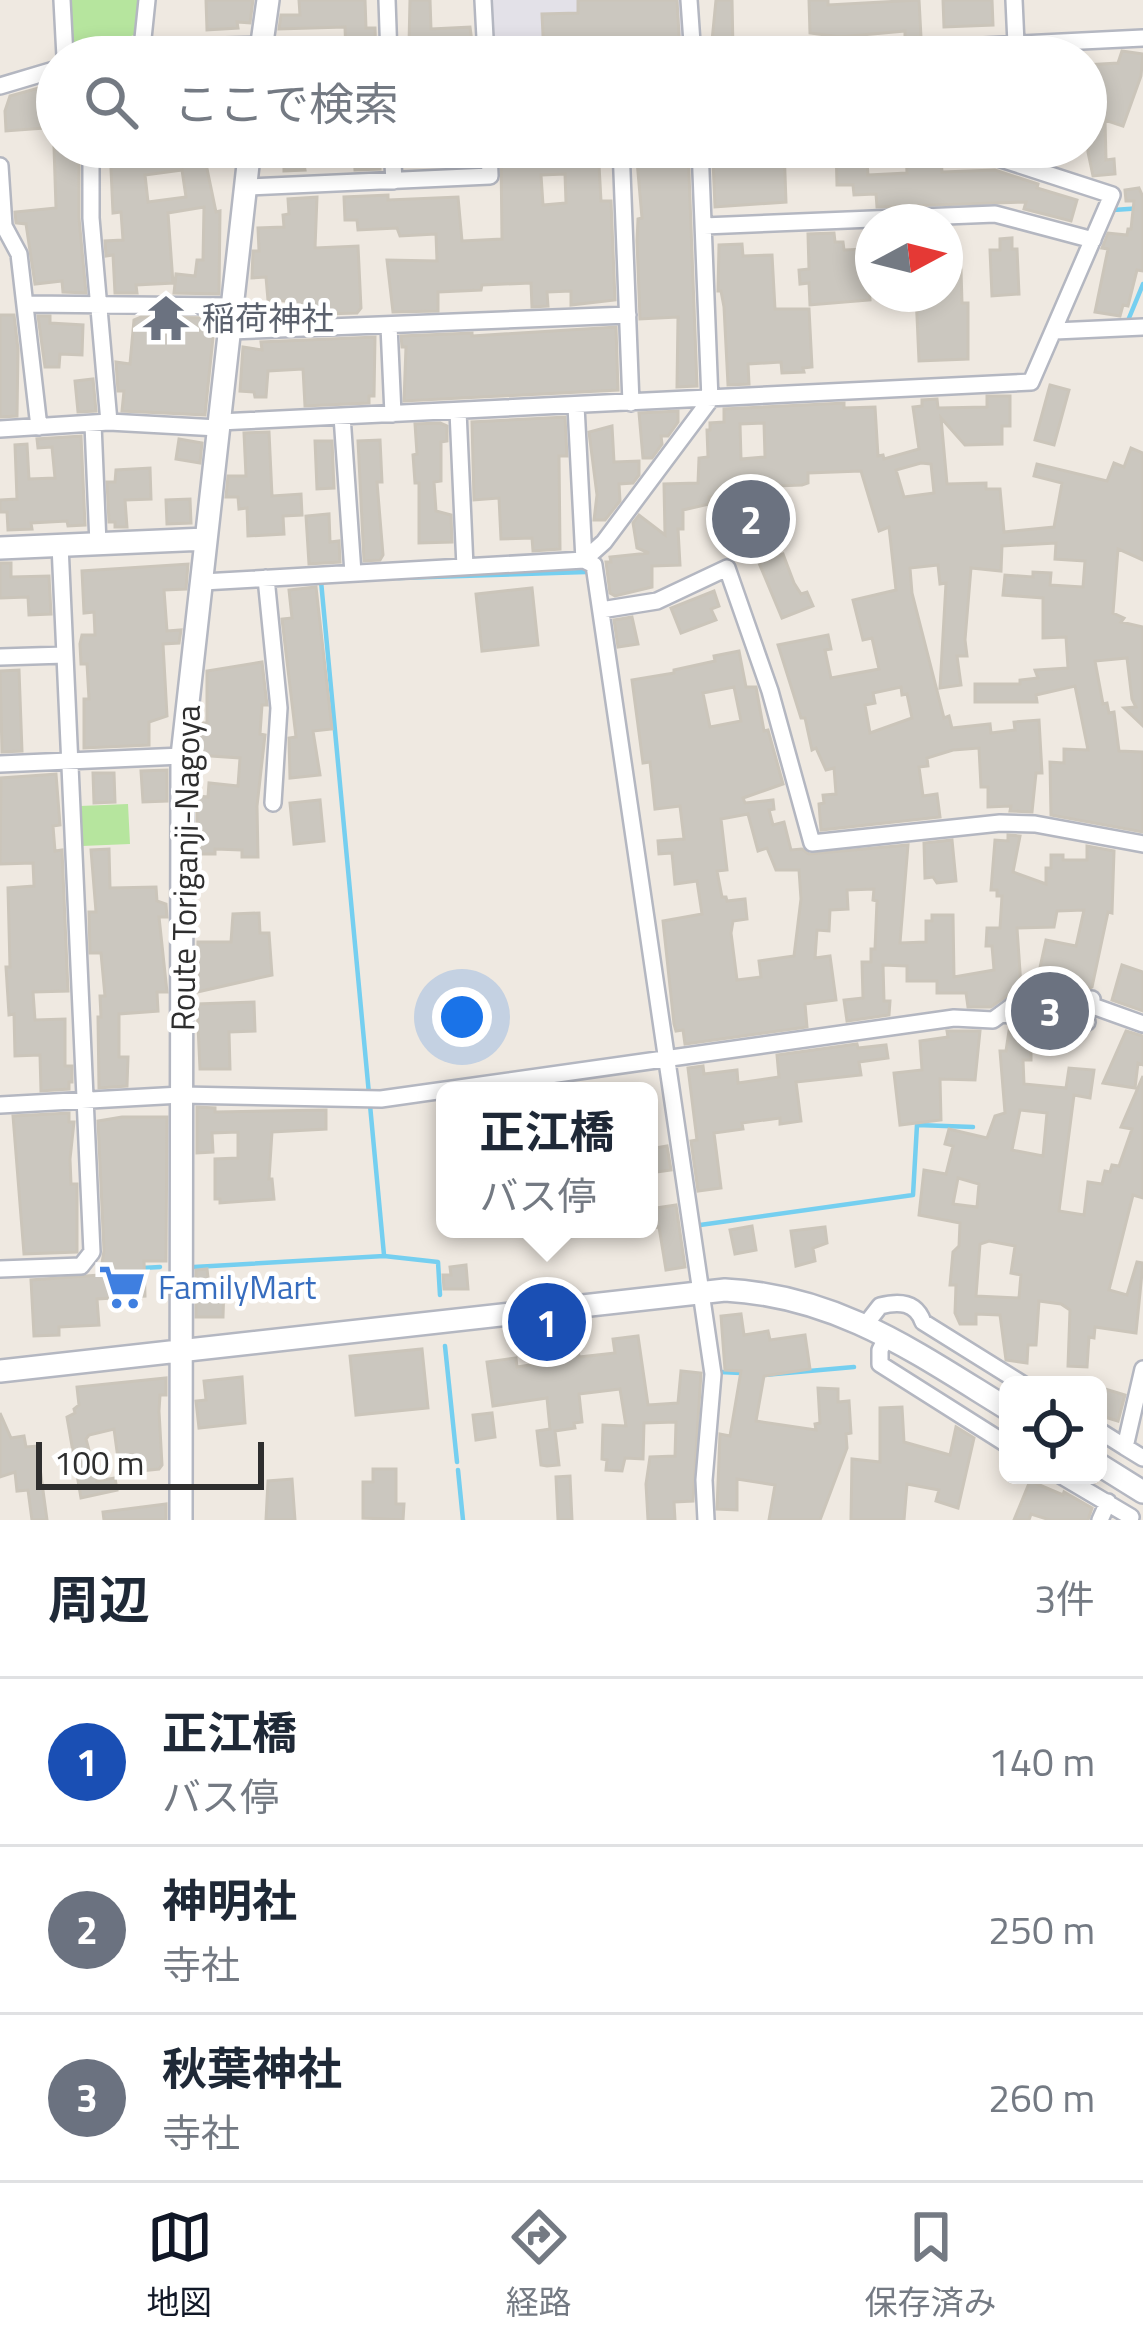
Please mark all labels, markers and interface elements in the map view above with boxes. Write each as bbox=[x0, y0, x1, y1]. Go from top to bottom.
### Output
search box bbox=[36, 36, 1107, 168]
icon: search bbox=[78, 69, 144, 135]
text: ここで検索 bbox=[174, 69, 399, 137]
north arrow bbox=[855, 204, 963, 312]
temple icon: 稲荷神社 bbox=[141, 293, 191, 343]
place label: 稲荷神社 bbox=[202, 293, 334, 343]
pin: 2 bbox=[712, 474, 790, 564]
street label: Route Toriganji-Nagoya bbox=[157, 705, 213, 1031]
pin: 3 bbox=[1011, 966, 1089, 1056]
your location bbox=[432, 987, 492, 1047]
popup bbox=[436, 1082, 658, 1238]
text: 正江橋 bbox=[479, 1097, 615, 1165]
text: バス停 bbox=[479, 1166, 597, 1225]
supermarket icon: FamilyMart bbox=[97, 1262, 147, 1312]
place label: FamilyMart bbox=[158, 1262, 317, 1312]
pin: 1 bbox=[508, 1277, 586, 1367]
map controls bbox=[999, 1376, 1107, 1484]
button: locate bbox=[999, 1376, 1107, 1484]
scale bar bbox=[36, 1436, 264, 1489]
text: 100 m bbox=[54, 1438, 144, 1488]
text: 周辺 bbox=[48, 1560, 150, 1638]
text: 3件 bbox=[1034, 1569, 1095, 1628]
text: 正江橋 bbox=[162, 1698, 297, 1766]
text: 1 bbox=[76, 1732, 98, 1791]
text: 140 m bbox=[988, 1732, 1095, 1791]
text: バス停 bbox=[162, 1767, 279, 1826]
text: 神明社 bbox=[162, 1866, 297, 1934]
text: 2 bbox=[76, 1900, 98, 1959]
text: 250 m bbox=[988, 1900, 1095, 1959]
text: 寺社 bbox=[162, 1935, 240, 1994]
text: 秋葉神社 bbox=[162, 2034, 342, 2102]
text: 3 bbox=[76, 2068, 98, 2127]
text: 260 m bbox=[988, 2068, 1095, 2127]
text: 寺社 bbox=[162, 2103, 240, 2162]
tab: 地図 bbox=[147, 2204, 213, 2327]
tab: 経路 bbox=[506, 2204, 572, 2327]
tab: 保存済み bbox=[865, 2204, 997, 2327]

